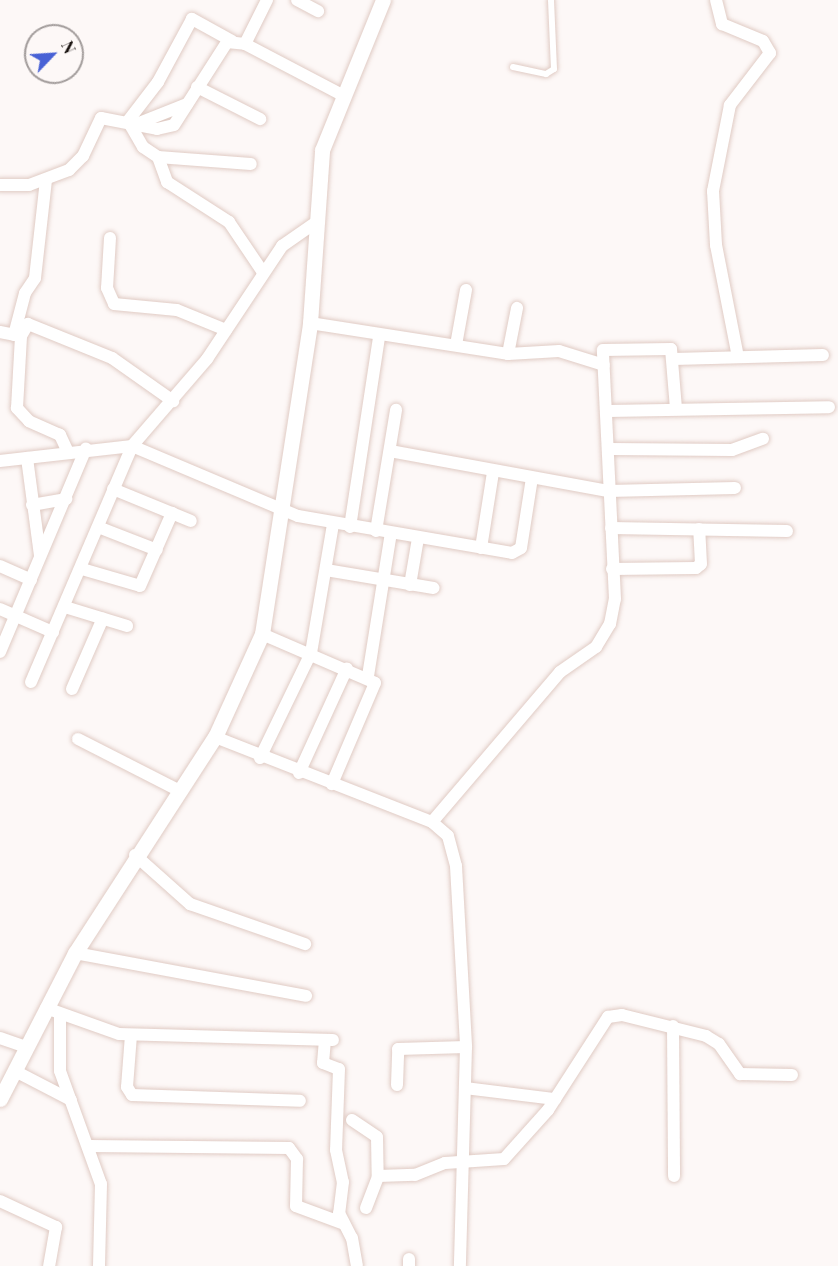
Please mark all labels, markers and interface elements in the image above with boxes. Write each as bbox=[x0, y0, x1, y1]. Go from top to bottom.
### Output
north arrow bbox=[24, 24, 84, 84]
text: N bbox=[57, 37, 81, 57]

